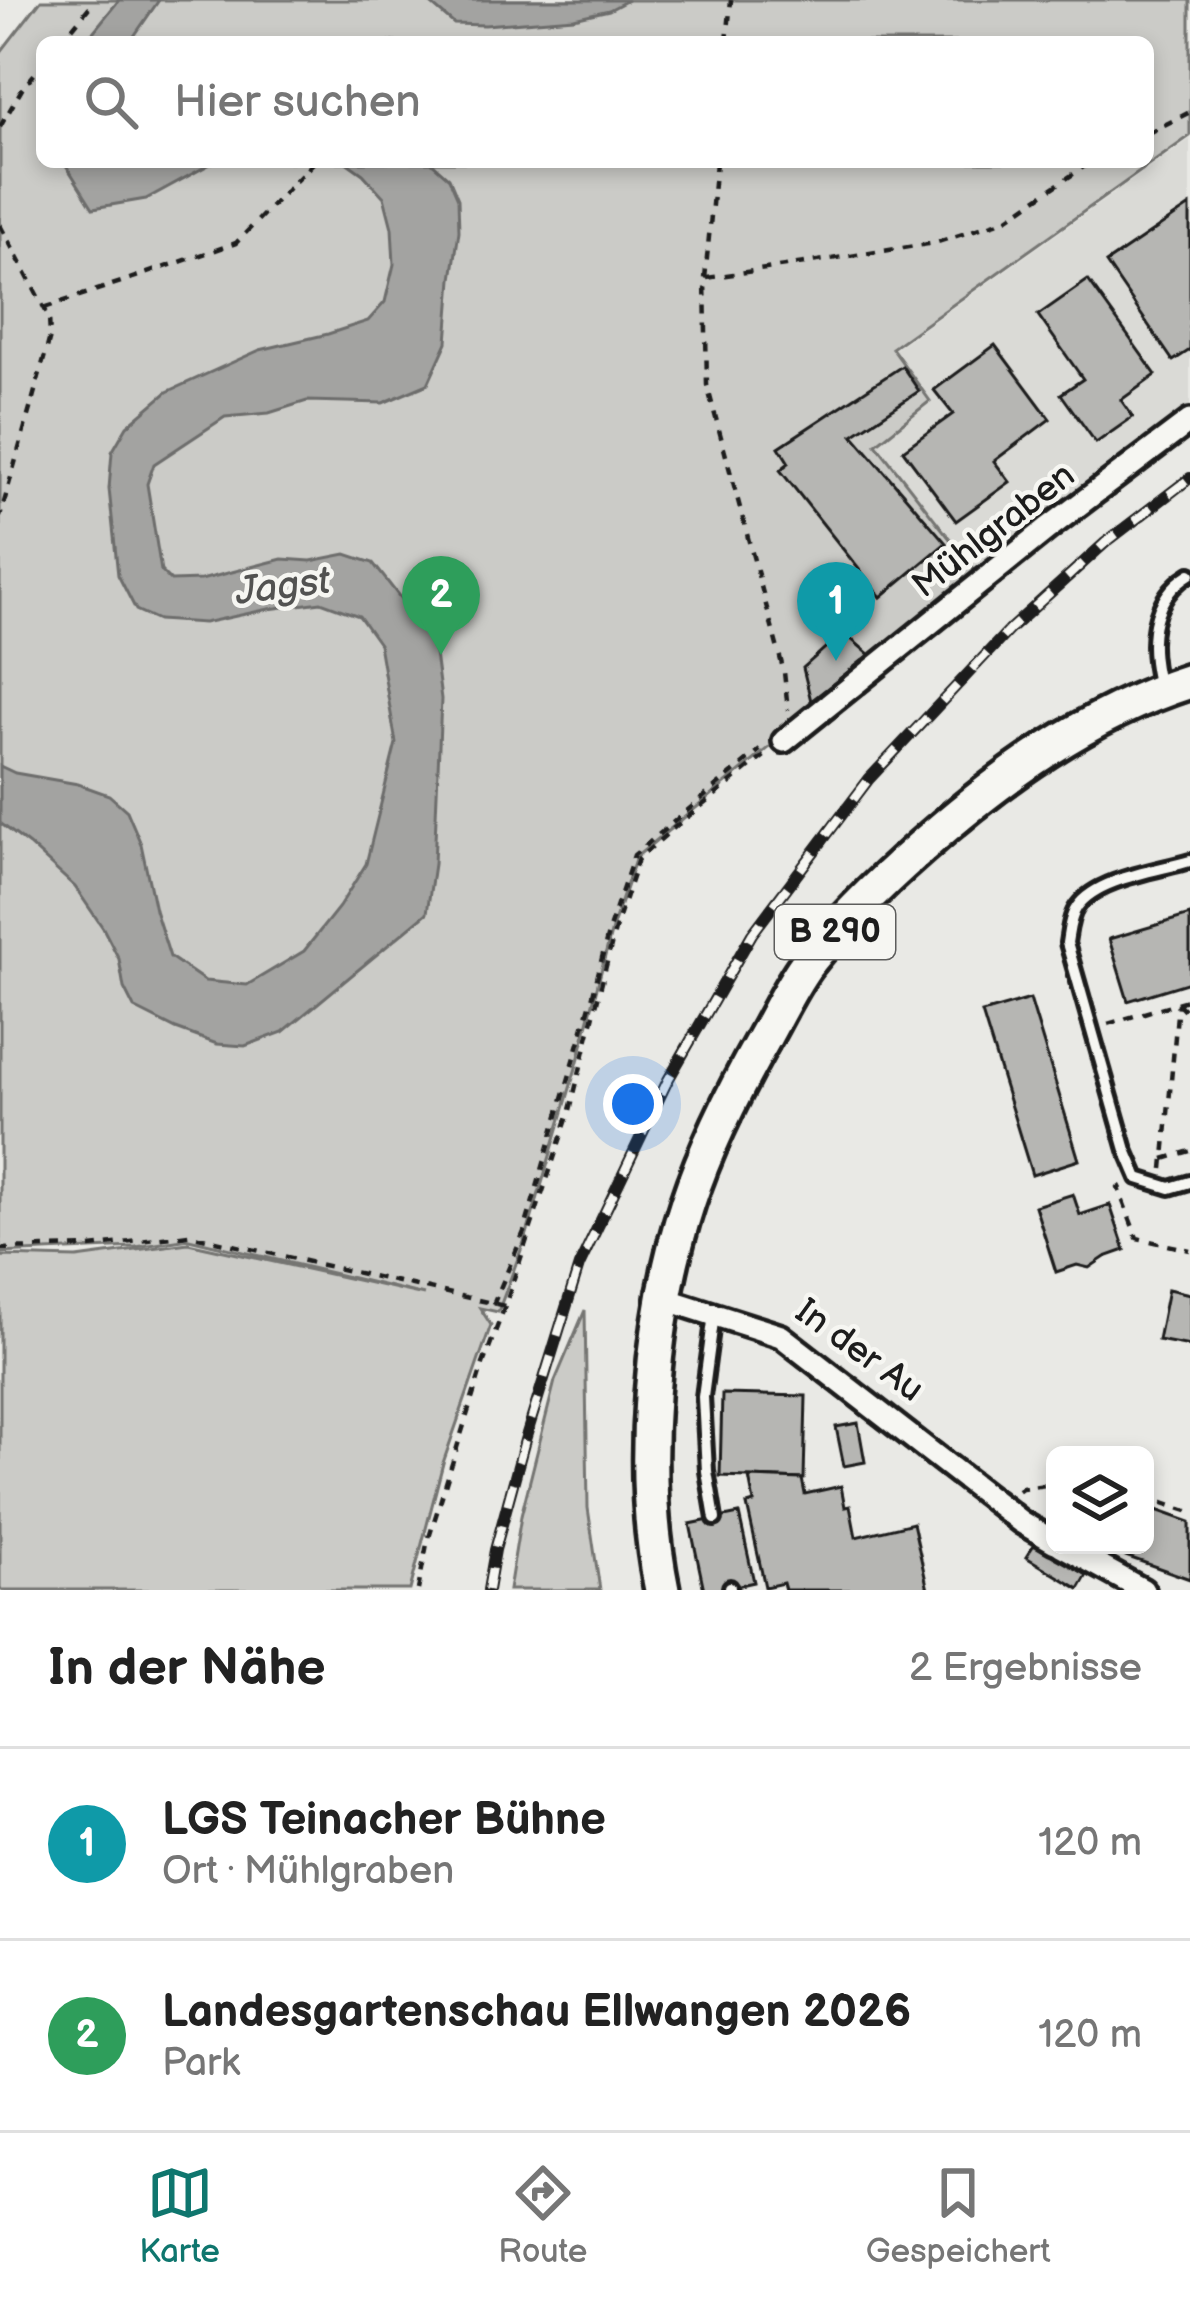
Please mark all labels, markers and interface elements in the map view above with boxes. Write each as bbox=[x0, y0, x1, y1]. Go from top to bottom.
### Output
search box bbox=[36, 36, 1154, 168]
icon: search bbox=[78, 69, 144, 135]
text: Hier suchen bbox=[174, 75, 421, 130]
street label: Mühlgraben bbox=[904, 454, 1084, 608]
pin: 2 bbox=[402, 556, 480, 655]
water label: Jagst bbox=[232, 558, 334, 616]
pin: 1 bbox=[797, 562, 875, 661]
road number: B 290 bbox=[775, 905, 895, 959]
your location bbox=[603, 1074, 663, 1134]
street label: In der Au bbox=[787, 1290, 931, 1412]
map controls bbox=[1046, 1446, 1154, 1554]
button: layers bbox=[1046, 1446, 1154, 1554]
text: In der Nähe bbox=[48, 1638, 326, 1699]
text: 2 Ergebnisse bbox=[909, 1645, 1142, 1692]
text: LGS Teinacher Bühne bbox=[162, 1793, 606, 1848]
text: 1 bbox=[79, 1820, 95, 1867]
text: 120 m bbox=[1038, 1820, 1142, 1867]
text: Ort · Mühlgraben bbox=[162, 1848, 454, 1895]
text: Landesgartenschau Ellwangen 2026 bbox=[162, 1985, 911, 2040]
text: 2 bbox=[75, 2012, 99, 2059]
text: 120 m bbox=[1038, 2012, 1142, 2059]
text: Park bbox=[162, 2040, 240, 2087]
tab: Karte bbox=[139, 2160, 220, 2272]
tab: Route bbox=[498, 2160, 587, 2272]
tab: Gespeichert bbox=[866, 2160, 1051, 2272]

